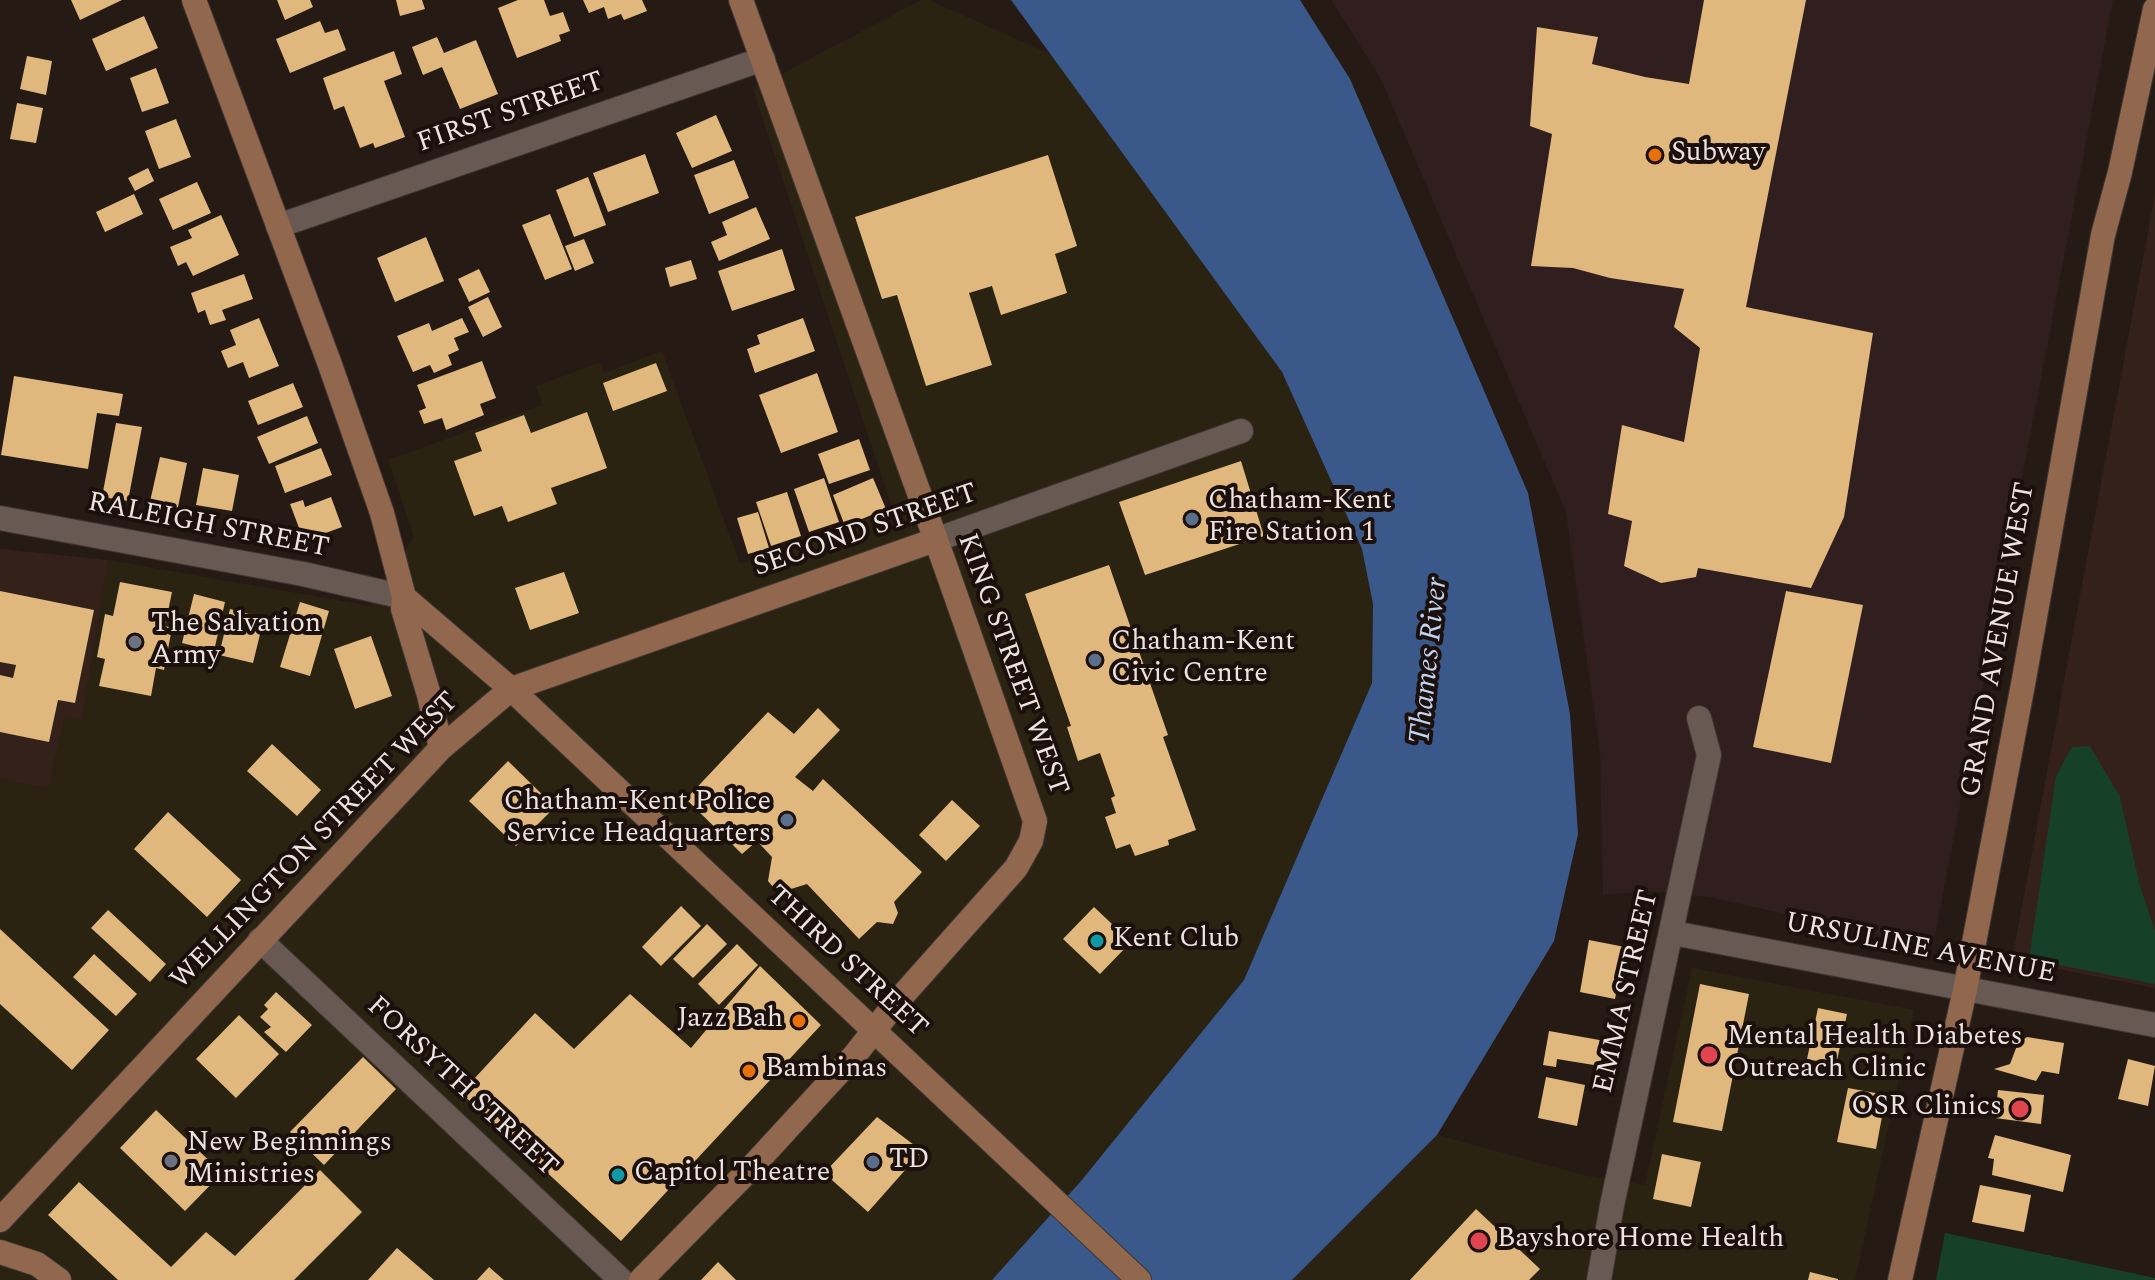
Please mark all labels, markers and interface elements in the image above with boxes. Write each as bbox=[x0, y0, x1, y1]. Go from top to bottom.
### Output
street label: FIRST STREET bbox=[413, 66, 609, 162]
place label: Subway bbox=[1671, 138, 1765, 172]
marker: Subway bbox=[1646, 146, 1664, 164]
street label: SECOND STREET bbox=[750, 478, 982, 586]
street label: GRAND AVENUE WEST bbox=[1956, 480, 2044, 800]
place label: Chatham-Kent Fire Station 1 bbox=[1208, 486, 1392, 552]
street label: RALEIGH STREET bbox=[85, 487, 331, 567]
marker: Chatham-Kent Fire Station 1 bbox=[1183, 510, 1201, 528]
street label: KING STREET WEST bbox=[948, 530, 1074, 800]
water label: Thames River bbox=[1404, 576, 1458, 746]
place label: The Salvation Army bbox=[151, 609, 321, 675]
place label: Chatham-Kent Civic Centre bbox=[1111, 627, 1295, 693]
marker: The Salvation Army bbox=[126, 633, 144, 651]
marker: Chatham-Kent Civic Centre bbox=[1086, 651, 1104, 669]
street label: WELLINGTON STREET WEST bbox=[165, 686, 467, 998]
place label: Chatham-Kent Police Service Headquarters bbox=[504, 787, 771, 853]
marker: Chatham-Kent Police Service Headquarters bbox=[778, 811, 796, 829]
street label: THIRD STREET bbox=[759, 880, 933, 1046]
street label: EMMA STREET bbox=[1588, 887, 1668, 1097]
street label: URSULINE AVENUE bbox=[1782, 907, 2058, 993]
place label: Kent Club bbox=[1113, 924, 1239, 958]
marker: Kent Club bbox=[1088, 932, 1106, 950]
street label: FORSYTH STREET bbox=[358, 991, 564, 1185]
place label: Jazz Bah bbox=[677, 1004, 783, 1038]
marker: Jazz Bah bbox=[790, 1012, 808, 1030]
place label: Mental Health Diabetes Outreach Clinic bbox=[1727, 1022, 2023, 1088]
marker: Mental Health Diabetes Outreach Clinic bbox=[1698, 1044, 1720, 1066]
place label: Bambinas bbox=[765, 1054, 887, 1088]
marker: Bambinas bbox=[740, 1062, 758, 1080]
place label: OSR Clinics bbox=[1851, 1092, 2002, 1126]
marker: OSR Clinics bbox=[2009, 1098, 2031, 1120]
place label: New Beginnings Ministries bbox=[187, 1128, 392, 1194]
place label: TD bbox=[889, 1145, 930, 1179]
marker: New Beginnings Ministries bbox=[162, 1152, 180, 1170]
marker: TD bbox=[864, 1153, 882, 1171]
place label: Capitol Theatre bbox=[634, 1158, 830, 1192]
marker: Capitol Theatre bbox=[609, 1166, 627, 1184]
place label: Bayshore Home Health bbox=[1497, 1224, 1784, 1258]
marker: Bayshore Home Health bbox=[1468, 1230, 1490, 1252]

